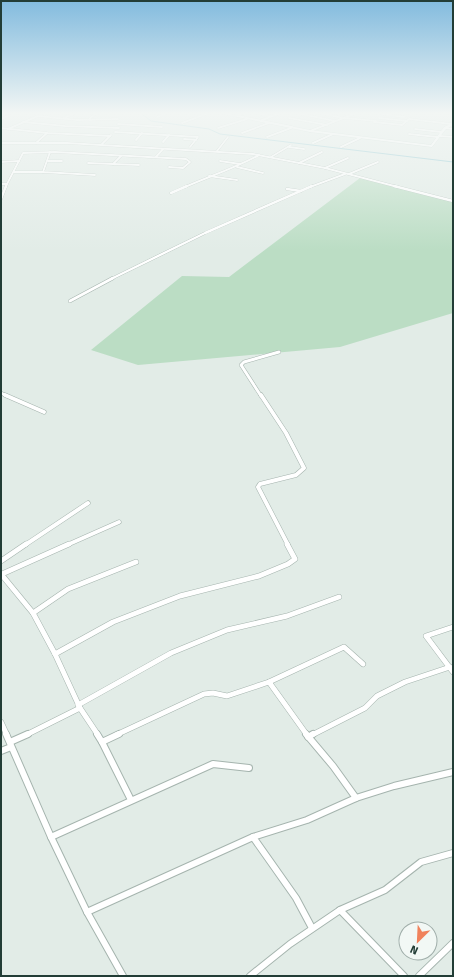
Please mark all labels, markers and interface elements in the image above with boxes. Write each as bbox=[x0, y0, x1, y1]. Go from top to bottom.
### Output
north arrow bbox=[398, 921, 438, 961]
text: N bbox=[408, 942, 420, 957]

